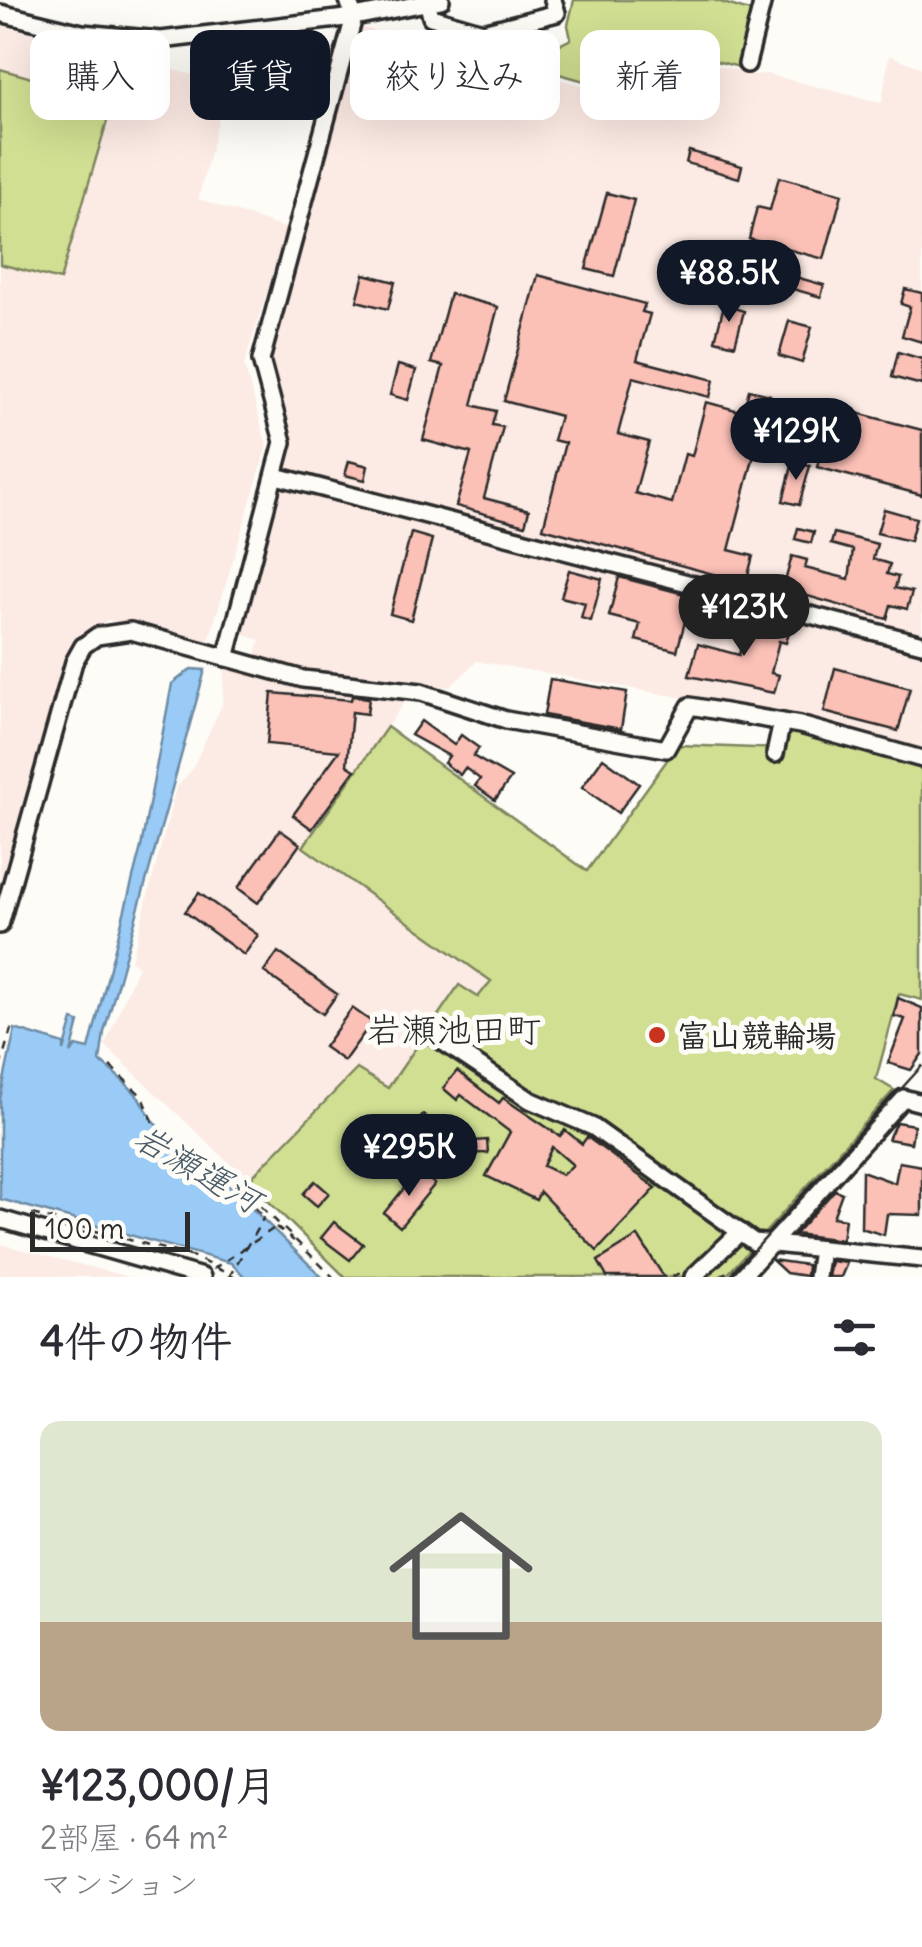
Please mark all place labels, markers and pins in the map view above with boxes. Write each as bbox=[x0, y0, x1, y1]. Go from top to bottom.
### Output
pin: ¥88.5K bbox=[648, 240, 810, 325]
pin: ¥129K bbox=[726, 398, 866, 483]
pin: ¥123K bbox=[674, 574, 814, 659]
place label: 富山競輪場 bbox=[677, 1015, 837, 1056]
marker: 富山競輪場 bbox=[646, 1024, 668, 1046]
pin: ¥295K bbox=[339, 1114, 479, 1199]

